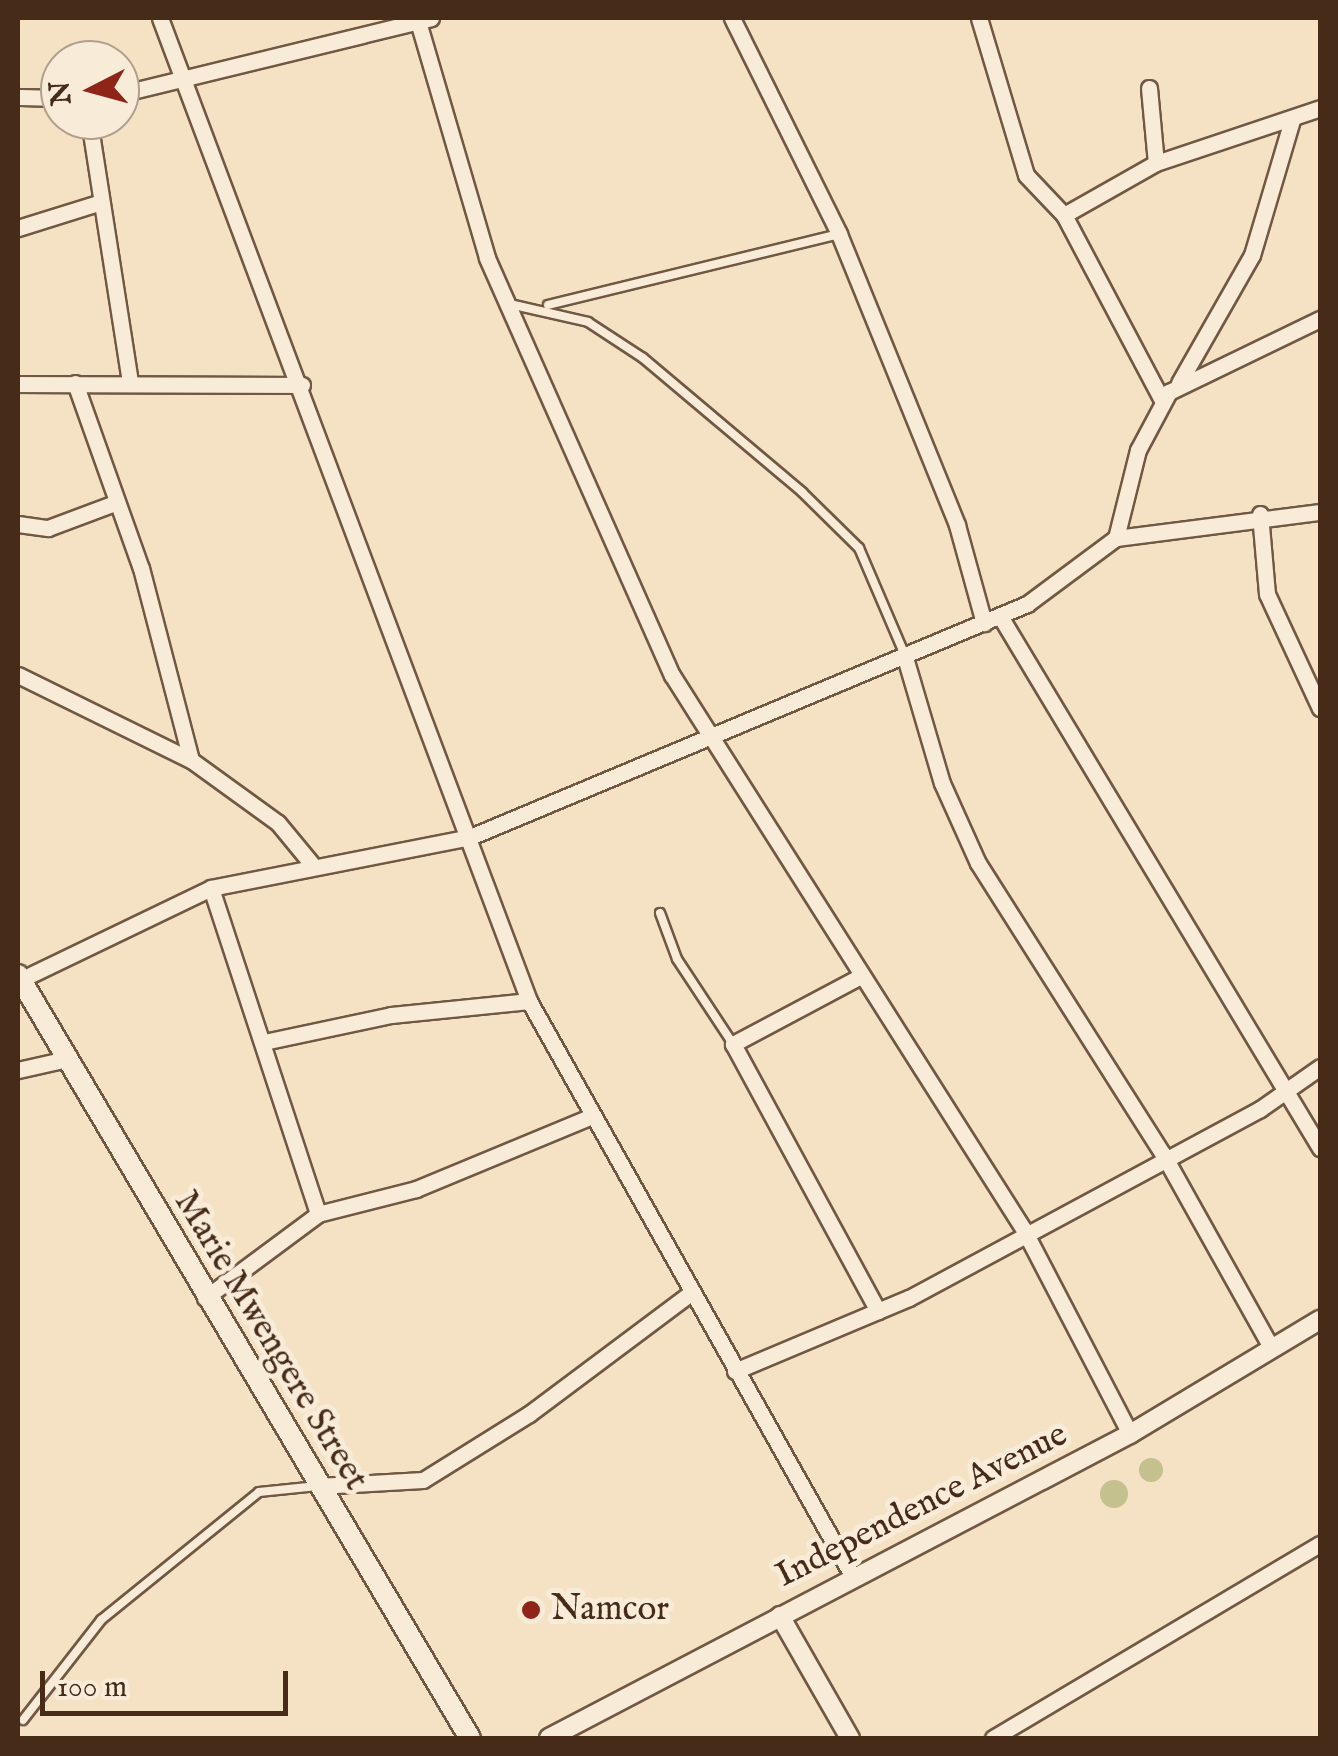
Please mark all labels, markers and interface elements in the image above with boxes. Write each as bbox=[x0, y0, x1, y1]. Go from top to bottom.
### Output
north arrow bbox=[40, 40, 140, 140]
text: N bbox=[43, 79, 80, 107]
street label: Marie Mwengere Street bbox=[164, 1184, 376, 1498]
street label: Independence Avenue bbox=[769, 1414, 1075, 1598]
place label: Namcor bbox=[551, 1589, 669, 1631]
marker: Namcor bbox=[520, 1599, 542, 1621]
scale bar bbox=[45, 1651, 292, 1713]
text: 100 m bbox=[57, 1669, 127, 1707]

